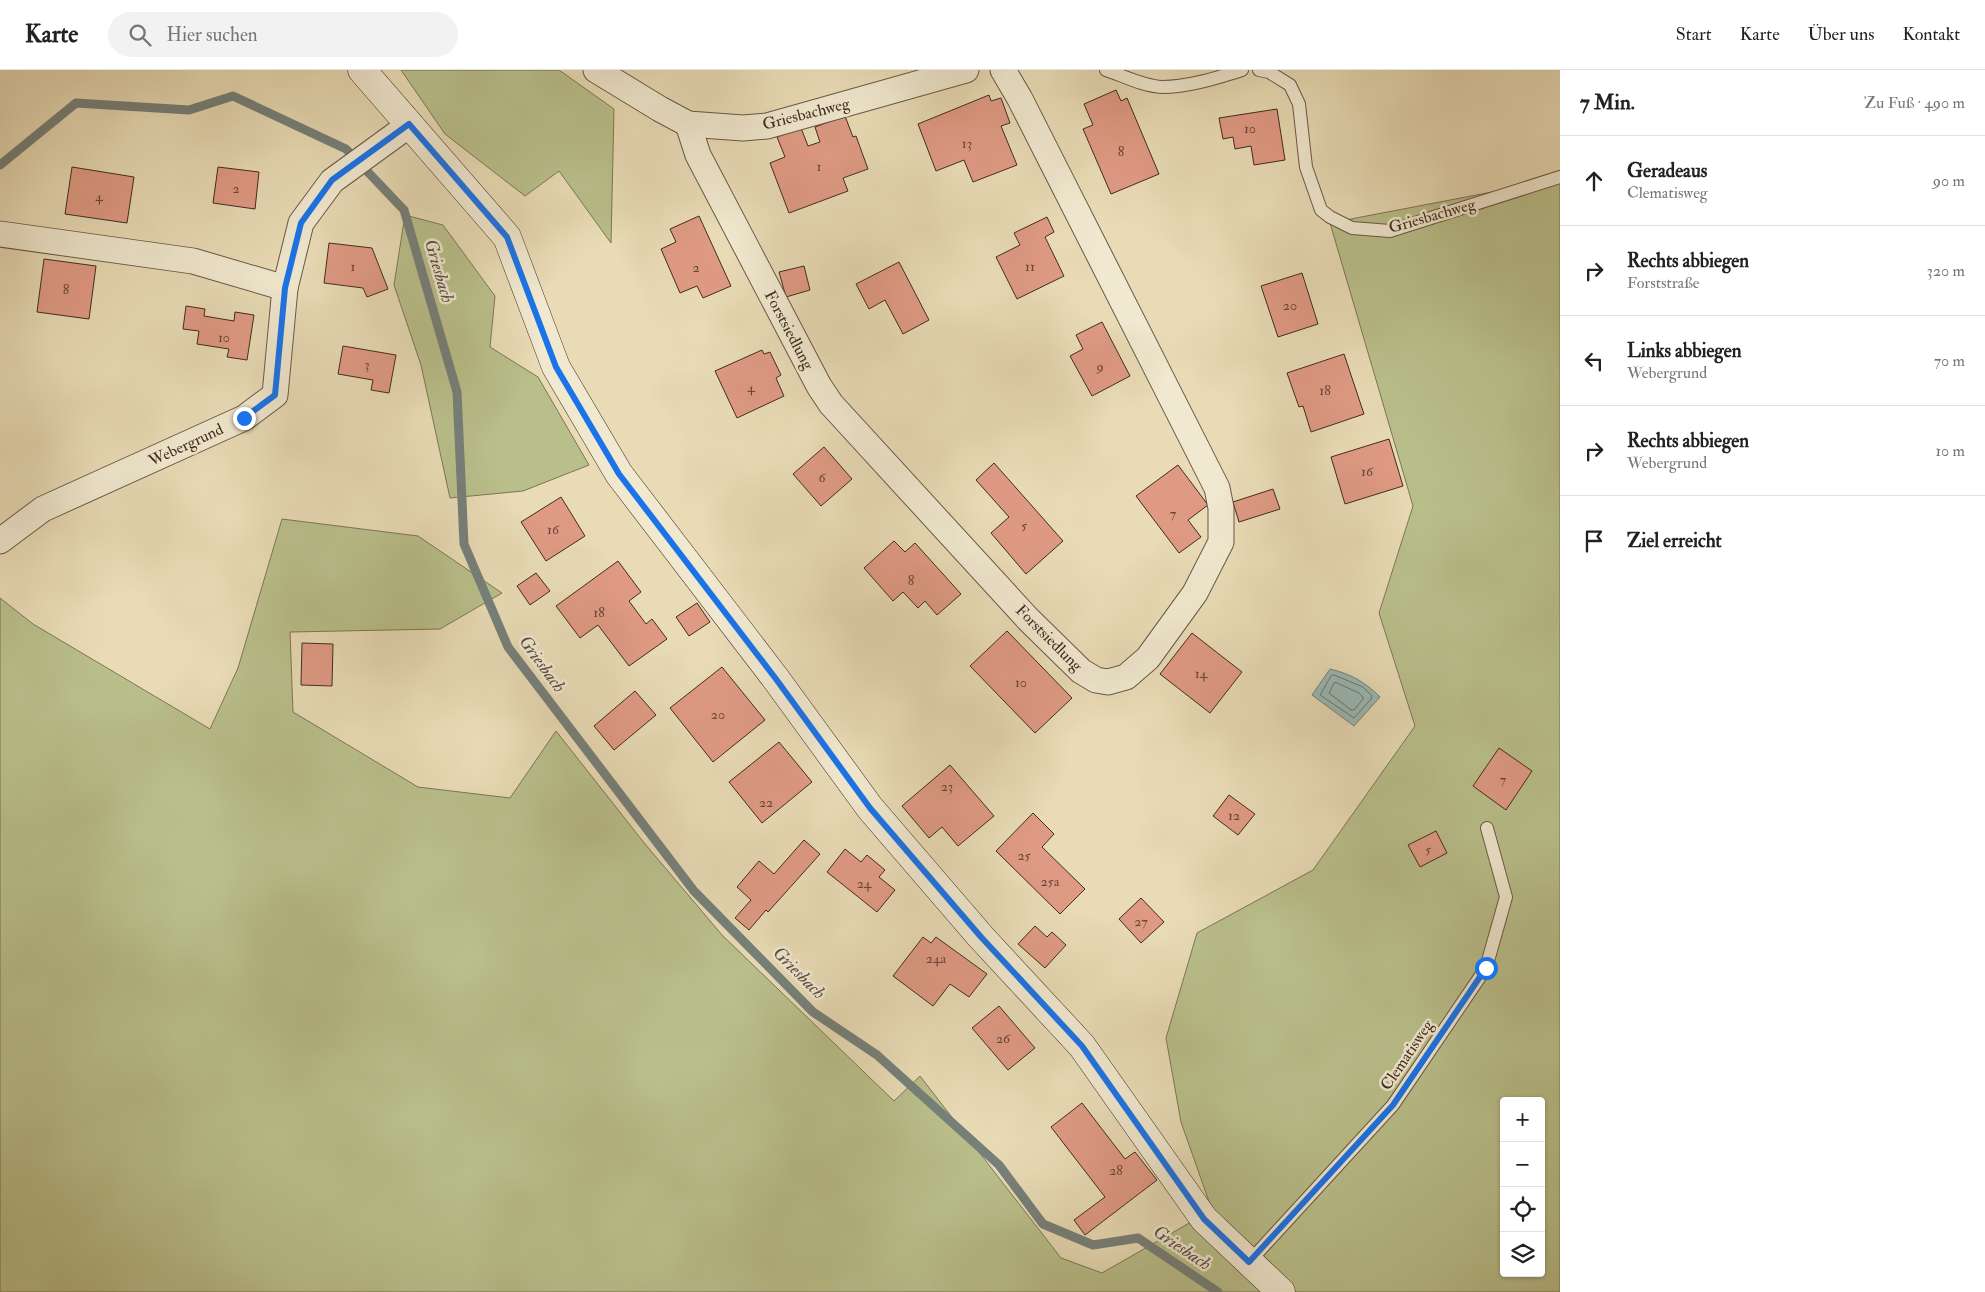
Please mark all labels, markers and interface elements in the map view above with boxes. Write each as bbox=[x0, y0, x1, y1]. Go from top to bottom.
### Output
search box bbox=[108, 12, 458, 57]
text: Karte bbox=[25, 19, 78, 50]
icon: search bbox=[126, 21, 154, 49]
text: Hier suchen bbox=[166, 23, 258, 47]
text: Start bbox=[1676, 23, 1712, 46]
text: Karte bbox=[1740, 23, 1780, 46]
text: Über uns bbox=[1808, 23, 1874, 46]
text: Kontakt bbox=[1902, 23, 1960, 46]
text: 7 Min. bbox=[1580, 89, 1635, 116]
street label: Griesbachweg bbox=[760, 93, 853, 134]
text: Zu Fuß · 490 m bbox=[1864, 93, 1965, 113]
house number: 10 bbox=[1244, 120, 1256, 137]
house number: 13 bbox=[962, 135, 972, 152]
house number: 8 bbox=[1118, 143, 1125, 160]
house number: 1 bbox=[817, 158, 822, 175]
text: Geradeaus bbox=[1627, 159, 1707, 183]
icon: ahead bbox=[1580, 167, 1608, 195]
text: 90 m bbox=[1933, 171, 1965, 191]
house number: 2 bbox=[232, 180, 240, 197]
text: Clematisweg bbox=[1627, 183, 1708, 203]
house number: 4 bbox=[95, 188, 104, 205]
street label: Griesbachweg bbox=[1386, 194, 1479, 238]
water label: Griesbach bbox=[419, 237, 459, 305]
text: Rechts abbiegen bbox=[1627, 249, 1749, 273]
icon: right bbox=[1580, 257, 1608, 285]
house number: 1 bbox=[351, 258, 356, 275]
house number: 11 bbox=[1025, 258, 1035, 275]
house number: 2 bbox=[692, 259, 700, 276]
text: 320 m bbox=[1927, 261, 1965, 281]
text: Forststraße bbox=[1627, 273, 1700, 293]
house number: 8 bbox=[63, 281, 70, 298]
street label: Forstsiedlung bbox=[760, 287, 819, 374]
house number: 20 bbox=[1283, 297, 1297, 314]
house number: 10 bbox=[218, 329, 230, 346]
text: Links abbiegen bbox=[1627, 339, 1741, 363]
icon: left bbox=[1580, 347, 1608, 375]
text: 70 m bbox=[1934, 351, 1965, 371]
house number: 3 bbox=[364, 356, 370, 373]
house number: 9 bbox=[1095, 358, 1104, 375]
text: Webergrund bbox=[1627, 363, 1707, 383]
house number: 4 bbox=[747, 379, 756, 396]
house number: 18 bbox=[1319, 382, 1331, 399]
route end bbox=[233, 407, 256, 430]
street label: Webergrund bbox=[145, 419, 227, 471]
text: Rechts abbiegen bbox=[1627, 429, 1749, 453]
icon: right bbox=[1580, 437, 1608, 465]
text: 10 m bbox=[1935, 441, 1965, 461]
text: Webergrund bbox=[1627, 453, 1707, 473]
house number: 16 bbox=[1361, 463, 1374, 480]
house number: 6 bbox=[818, 469, 826, 486]
house number: 7 bbox=[1170, 505, 1177, 522]
house number: 5 bbox=[1021, 517, 1028, 534]
house number: 16 bbox=[547, 521, 560, 538]
icon: arrive bbox=[1580, 527, 1608, 555]
text: Ziel erreicht bbox=[1627, 529, 1722, 553]
house number: 8 bbox=[908, 572, 915, 589]
street label: Forstsiedlung bbox=[1011, 600, 1088, 677]
house number: 18 bbox=[593, 604, 605, 621]
water label: Griesbach bbox=[514, 631, 570, 697]
house number: 14 bbox=[1195, 665, 1209, 682]
house number: 10 bbox=[1015, 674, 1027, 691]
house number: 20 bbox=[711, 706, 725, 723]
house number: 7 bbox=[1500, 771, 1507, 788]
house number: 23 bbox=[941, 778, 953, 795]
house number: 22 bbox=[759, 794, 773, 811]
house number: 12 bbox=[1228, 807, 1240, 824]
house number: 5 bbox=[1425, 841, 1432, 858]
house number: 25 bbox=[1017, 847, 1031, 864]
house number: 25a bbox=[1041, 873, 1060, 890]
house number: 24 bbox=[857, 875, 873, 892]
house number: 27 bbox=[1134, 913, 1148, 930]
water label: Griesbach bbox=[768, 942, 830, 1004]
house number: 24a bbox=[926, 950, 946, 967]
route start bbox=[1475, 957, 1498, 980]
street label: Clematisweg bbox=[1376, 1015, 1438, 1094]
house number: 26 bbox=[996, 1030, 1011, 1047]
map controls bbox=[1500, 1097, 1545, 1277]
button: + bbox=[1500, 1097, 1545, 1142]
button: − bbox=[1500, 1142, 1545, 1187]
house number: 28 bbox=[1109, 1162, 1123, 1179]
button: locate bbox=[1500, 1187, 1545, 1232]
water label: Griesbach bbox=[1149, 1220, 1215, 1276]
button: layers bbox=[1500, 1232, 1545, 1277]

